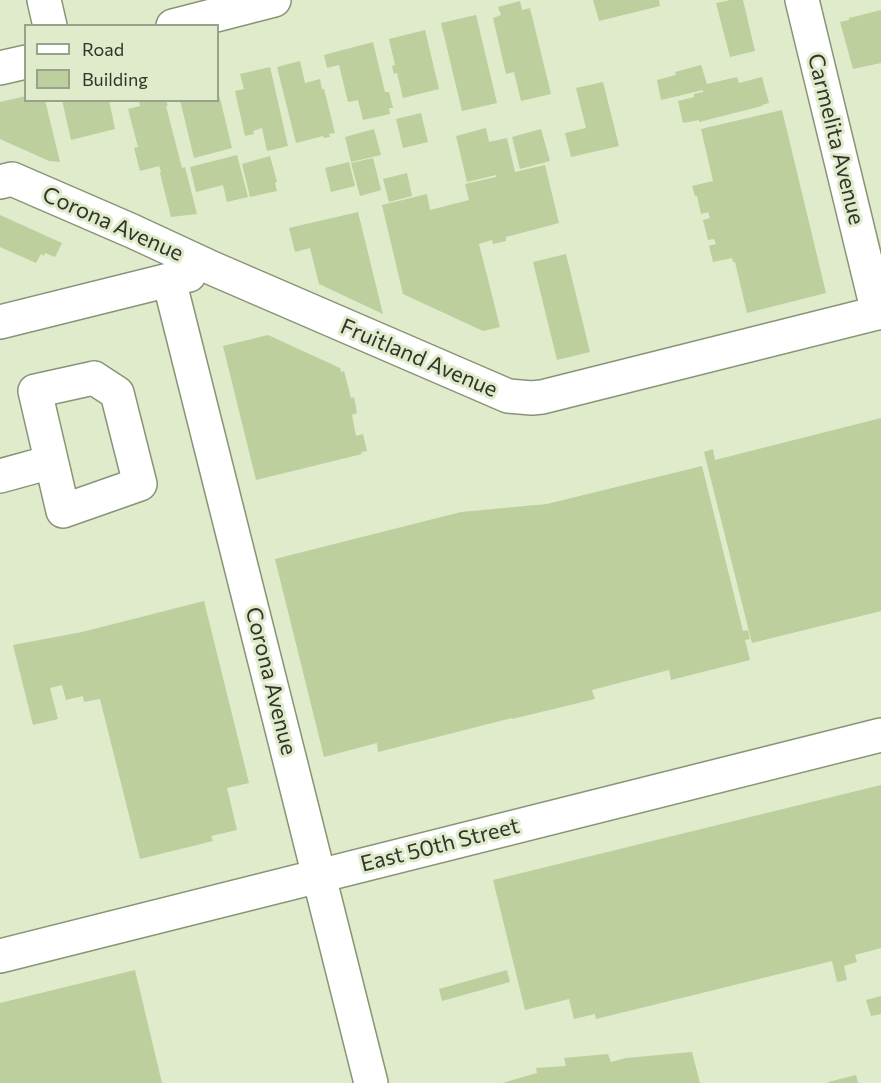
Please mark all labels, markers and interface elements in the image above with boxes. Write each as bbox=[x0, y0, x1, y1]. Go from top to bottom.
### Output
legend bbox=[24, 24, 219, 102]
text: Road bbox=[82, 38, 124, 60]
street label: Carmelita Avenue bbox=[802, 51, 870, 227]
text: Building bbox=[82, 68, 148, 90]
street label: Corona Avenue bbox=[38, 181, 188, 267]
street label: Fruitland Avenue bbox=[337, 313, 501, 403]
street label: Corona Avenue bbox=[240, 604, 302, 758]
street label: East 50th Street bbox=[358, 813, 522, 877]

